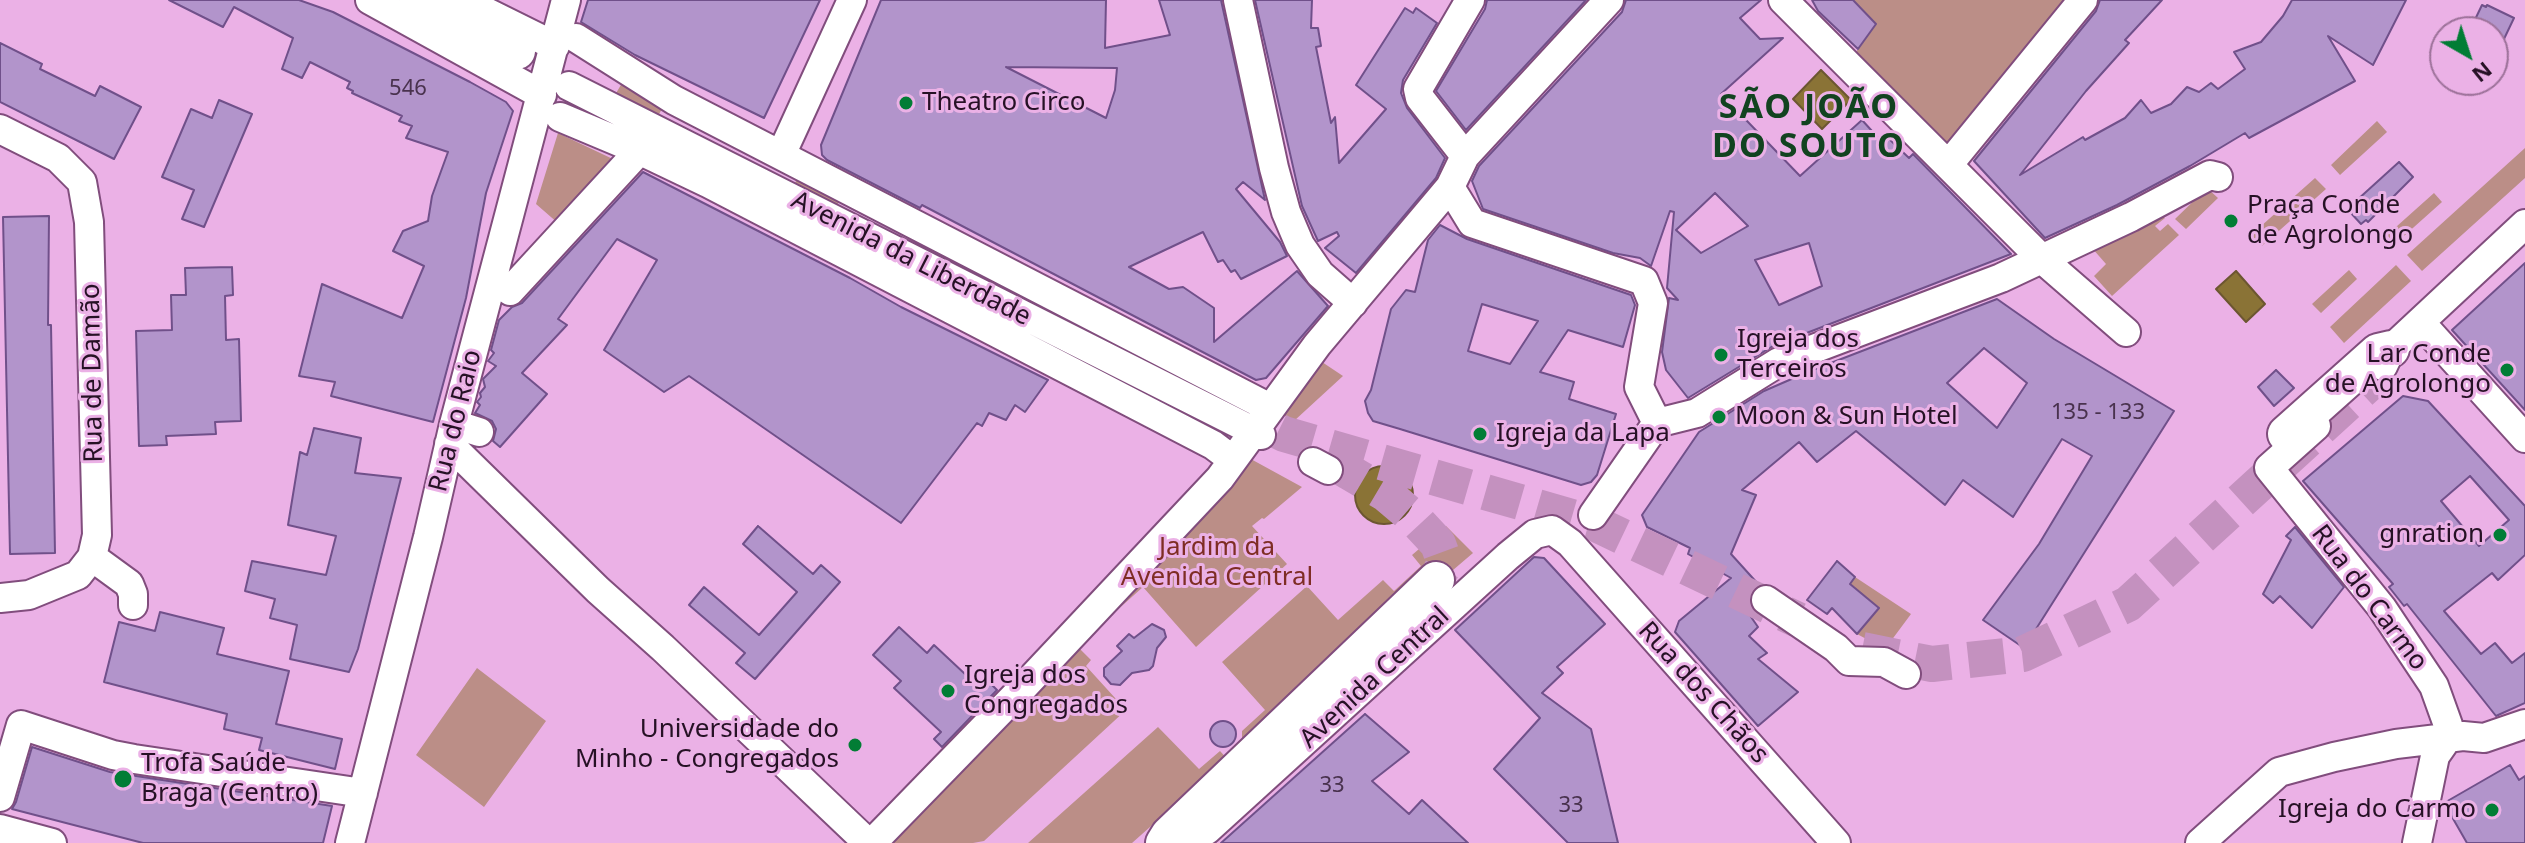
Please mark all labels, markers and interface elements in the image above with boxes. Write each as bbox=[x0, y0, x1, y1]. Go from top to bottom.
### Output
north arrow bbox=[2429, 16, 2509, 96]
text: N bbox=[2466, 56, 2499, 90]
house number: 546 bbox=[389, 76, 427, 102]
place label: Theatro Circo bbox=[922, 87, 1085, 119]
district label: SÃO JOÃO DO SOUTO bbox=[1712, 88, 1906, 168]
marker: Theatro Circo bbox=[897, 94, 915, 112]
street label: Avenida da Liberdade bbox=[786, 185, 1036, 333]
place label: Praça Conde de Agrolongo bbox=[2247, 190, 2413, 252]
marker: Praça Conde de Agrolongo bbox=[2222, 212, 2240, 230]
street label: Rua de Damão bbox=[76, 283, 110, 463]
place label: Igreja dos Terceiros bbox=[1737, 324, 1859, 386]
place label: Lar Conde de Agrolongo bbox=[2325, 339, 2491, 400]
marker: Igreja dos Terceiros bbox=[1712, 346, 1730, 364]
street label: Rua do Raio bbox=[423, 347, 489, 495]
marker: Lar Conde de Agrolongo bbox=[2498, 361, 2516, 379]
house number: 135 - 133 bbox=[2051, 400, 2145, 426]
place label: Moon & Sun Hotel bbox=[1735, 401, 1958, 433]
marker: Moon & Sun Hotel bbox=[1710, 408, 1728, 426]
place label: Igreja da Lapa bbox=[1496, 418, 1670, 450]
marker: Igreja da Lapa bbox=[1471, 425, 1489, 443]
street label: Rua do Carmo bbox=[2304, 519, 2434, 677]
place label: gnration bbox=[2379, 519, 2484, 551]
marker: gnration bbox=[2491, 526, 2509, 544]
park label: Jardim da Avenida Central bbox=[1121, 532, 1313, 594]
street label: Avenida Central bbox=[1294, 601, 1456, 755]
street label: Rua dos Chãos bbox=[1631, 616, 1775, 770]
place label: Igreja dos Congregados bbox=[964, 660, 1128, 722]
marker: Igreja dos Congregados bbox=[939, 682, 957, 700]
place label: Universidade do Minho - Congregados bbox=[575, 714, 839, 776]
marker: Universidade do Minho - Congregados bbox=[846, 736, 864, 754]
place label: Trofa Saúde Braga (Centro) bbox=[141, 748, 318, 810]
marker: Trofa Saúde Braga (Centro) bbox=[112, 768, 134, 790]
house number: 33 bbox=[1319, 773, 1345, 799]
house number: 33 bbox=[1558, 793, 1584, 819]
place label: Igreja do Carmo bbox=[2278, 794, 2476, 826]
marker: Igreja do Carmo bbox=[2483, 801, 2501, 819]

